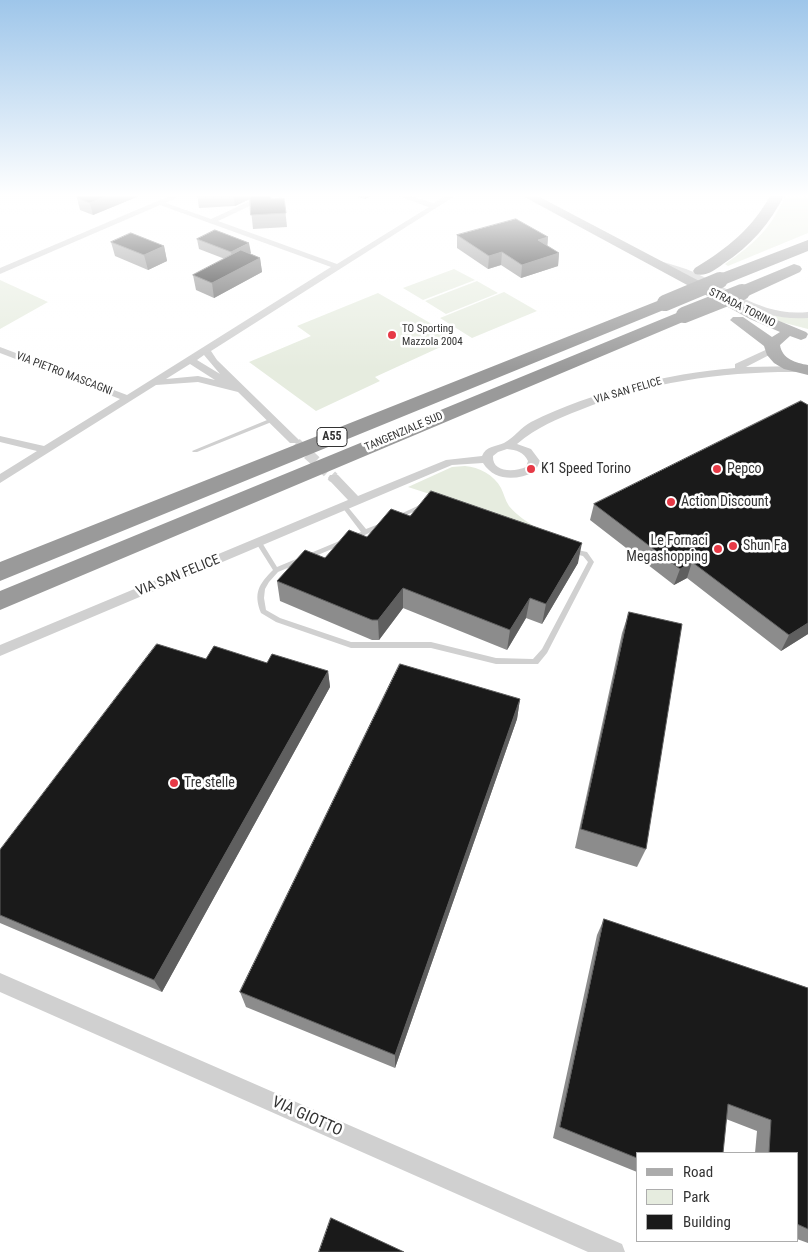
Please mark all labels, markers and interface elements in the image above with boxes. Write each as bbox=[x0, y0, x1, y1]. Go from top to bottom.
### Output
street label: STRADA TORINO bbox=[707, 286, 777, 330]
place label: TO Sporting Mazzola 2004 bbox=[402, 322, 463, 348]
marker: TO Sporting Mazzola 2004 bbox=[386, 329, 398, 341]
street label: VIA PIETRO MASCAGNI bbox=[14, 350, 114, 398]
street label: VIA SAN FELICE bbox=[593, 375, 663, 407]
street label: TANGENZIALE SUD bbox=[363, 410, 445, 454]
road number: A55 bbox=[317, 428, 347, 447]
place label: K1 Speed Torino bbox=[541, 461, 631, 477]
place label: Pepco bbox=[727, 461, 762, 477]
marker: K1 Speed Torino bbox=[525, 463, 537, 475]
marker: Pepco bbox=[711, 463, 723, 475]
place label: Action Discount bbox=[681, 494, 769, 510]
marker: Action Discount bbox=[665, 496, 677, 508]
place label: Le Fornaci Megashopping bbox=[626, 533, 708, 566]
place label: Shun Fa bbox=[743, 538, 787, 554]
marker: Shun Fa bbox=[727, 540, 739, 552]
marker: Le Fornaci Megashopping bbox=[712, 543, 724, 555]
street label: VIA SAN FELICE bbox=[134, 552, 222, 600]
place label: Tre stelle bbox=[184, 775, 235, 791]
marker: Tre stelle bbox=[168, 777, 180, 789]
street label: VIA GIOTTO bbox=[269, 1093, 345, 1141]
legend bbox=[636, 1152, 798, 1242]
text: Road bbox=[683, 1163, 713, 1181]
text: Park bbox=[683, 1188, 710, 1206]
text: Building bbox=[683, 1213, 731, 1231]

